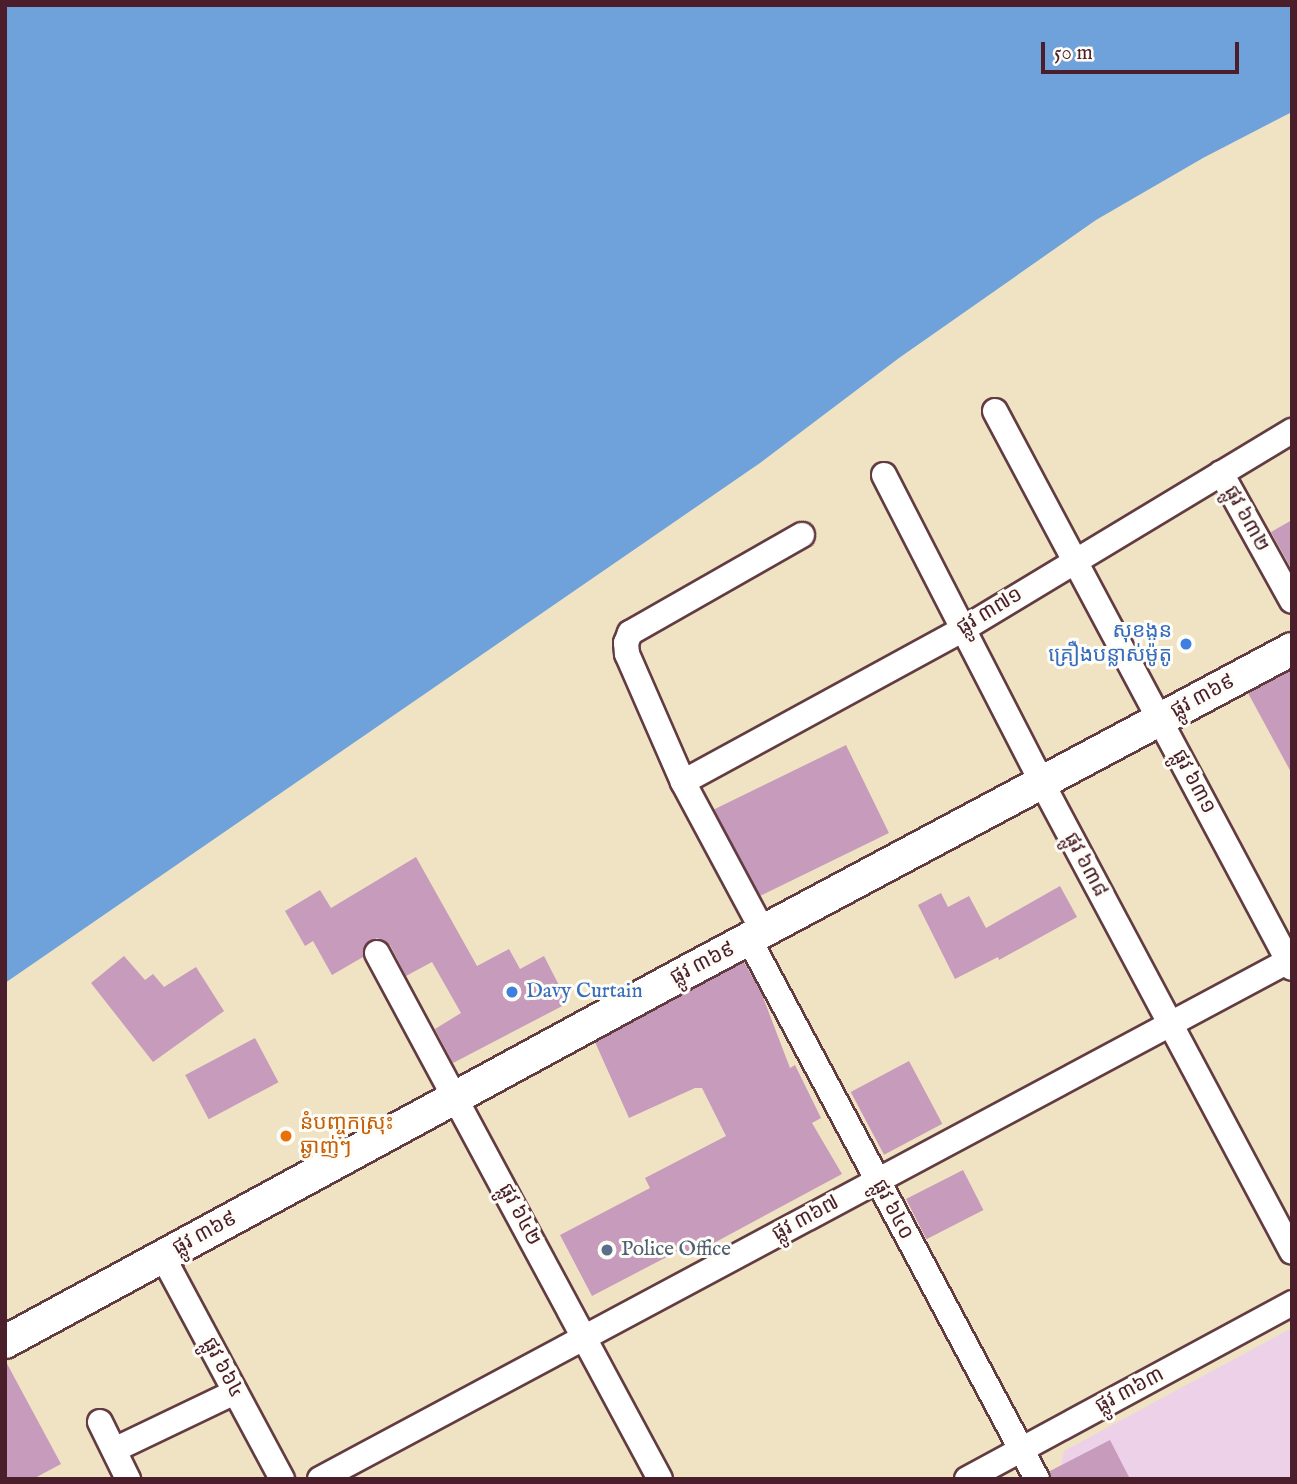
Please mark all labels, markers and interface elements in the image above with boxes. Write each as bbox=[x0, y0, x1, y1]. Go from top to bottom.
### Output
scale bar bbox=[1045, 28, 1243, 72]
text: 50 m bbox=[1054, 40, 1093, 67]
street label: ផ្លូវ ៦៣២ bbox=[1218, 481, 1274, 557]
street label: ផ្លូវ ៣៧១ bbox=[952, 583, 1028, 641]
place label: សុខងួន គ្រឿងបន្លាស់ម៉ូតូ bbox=[1048, 619, 1172, 669]
marker: សុខងួន គ្រឿងបន្លាស់ម៉ូតូ bbox=[1178, 636, 1194, 652]
street label: ផ្លូវ ៣៦៩ bbox=[1166, 670, 1240, 724]
street label: ផ្លូវ ៦៣១ bbox=[1166, 745, 1220, 819]
street label: ផ្លូវ ៦៣៨ bbox=[1058, 828, 1112, 902]
street label: ផ្លូវ ៣៦៩ bbox=[666, 937, 740, 991]
place label: Davy Curtain bbox=[526, 979, 643, 1005]
marker: Davy Curtain bbox=[504, 984, 520, 1000]
place label: នំបញ្ចុកស្រុះ ឆ្ងាញ់ៗ bbox=[300, 1111, 394, 1161]
marker: នំបញ្ចុកស្រុះ ឆ្ងាញ់ៗ bbox=[278, 1128, 294, 1144]
street label: ផ្លូវ ៦៤០ bbox=[866, 1175, 918, 1245]
street label: ផ្លូវ ៦៤២ bbox=[492, 1179, 546, 1251]
street label: ផ្លូវ ៣៦៧ bbox=[768, 1191, 844, 1247]
street label: ផ្លូវ ៣៦៩ bbox=[168, 1207, 242, 1261]
place label: Police Office bbox=[621, 1237, 731, 1263]
marker: Police Office bbox=[599, 1242, 615, 1258]
street label: ផ្លូវ ៦៦៤ bbox=[196, 1333, 248, 1403]
street label: ផ្លូវ ៣៦៣ bbox=[1091, 1362, 1169, 1420]

